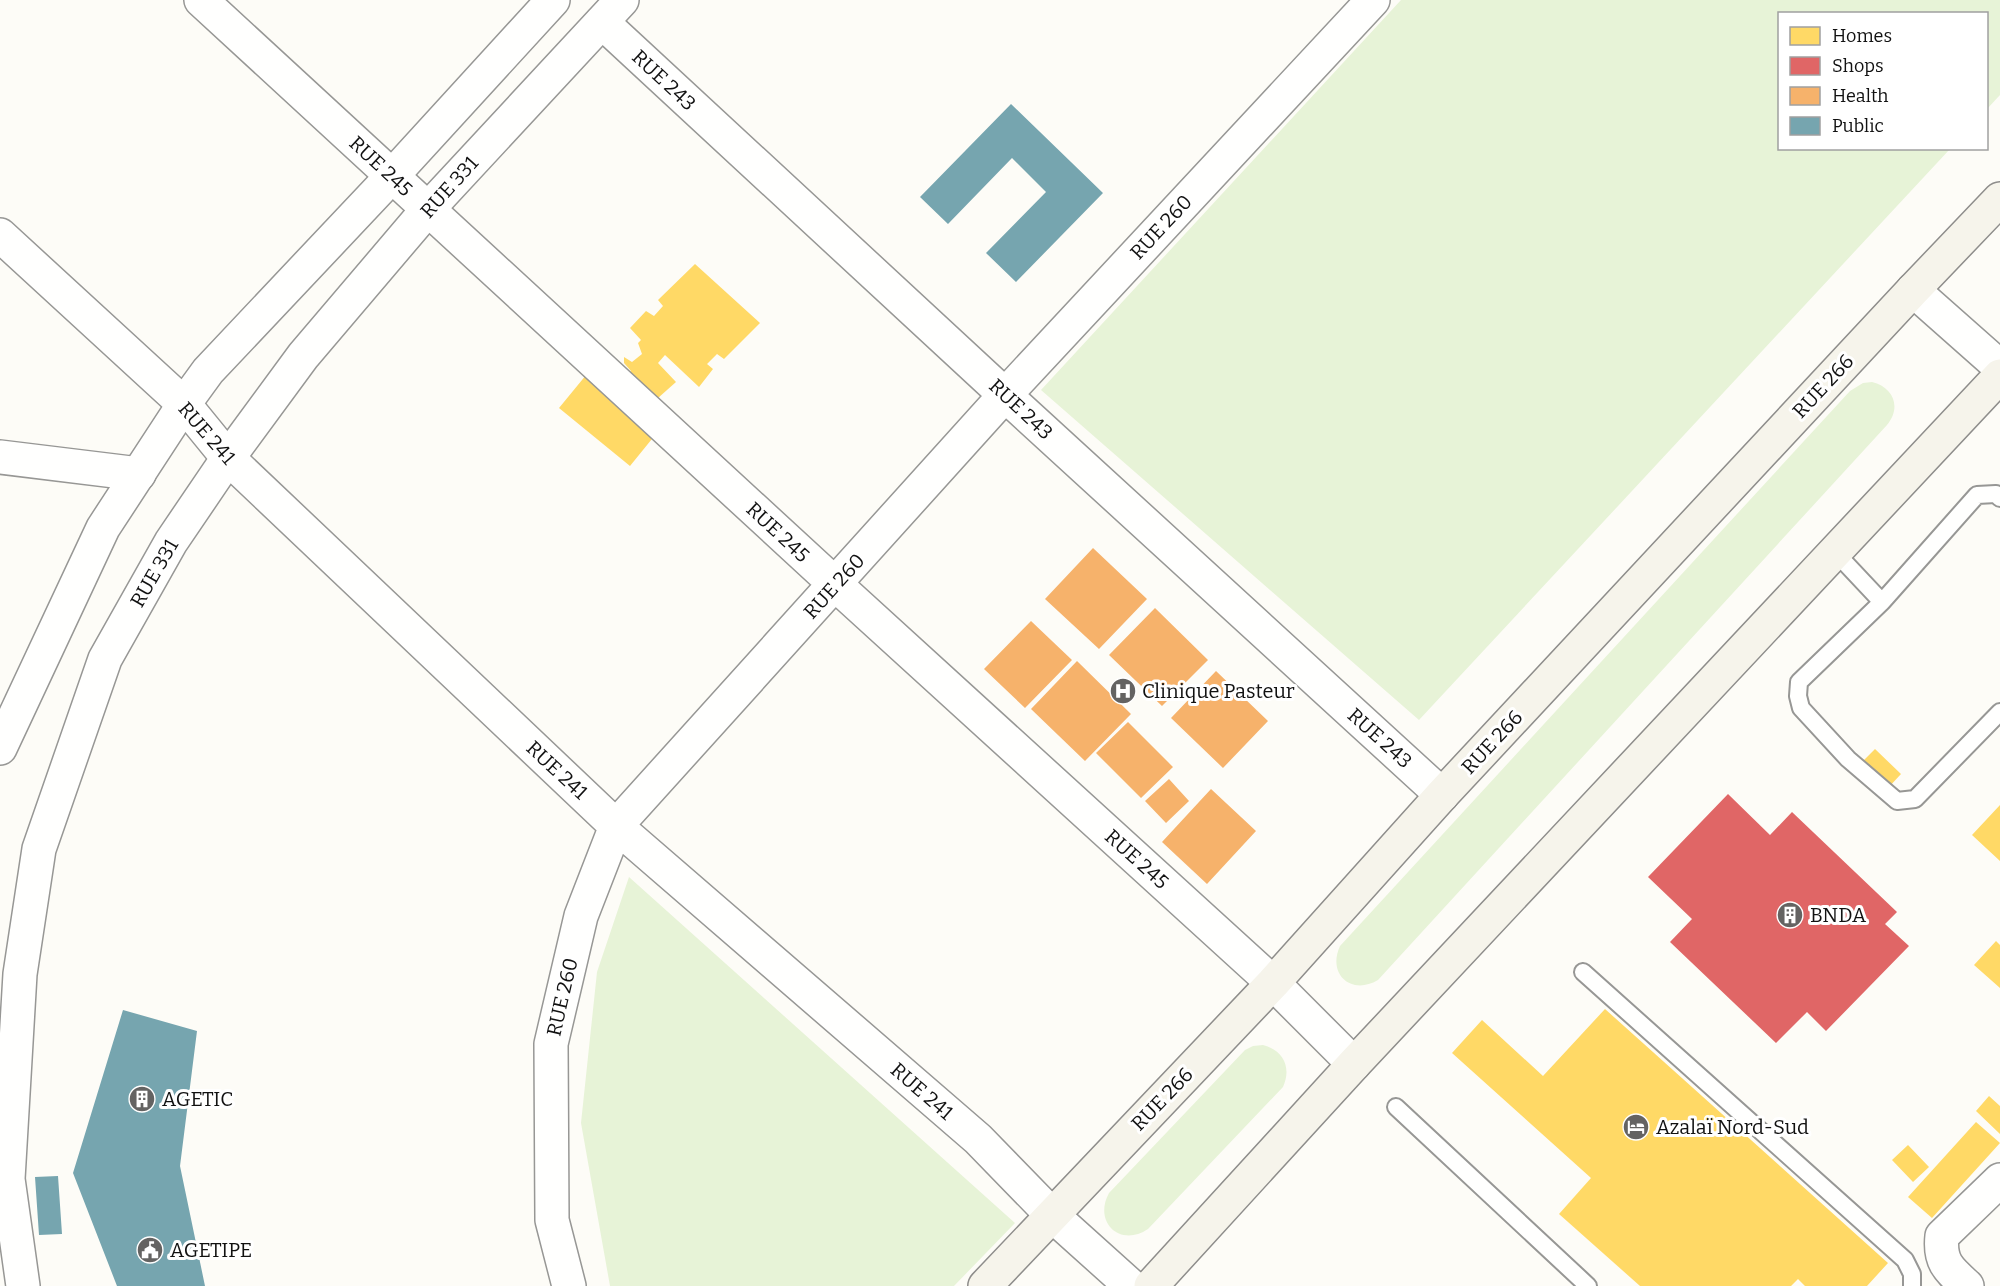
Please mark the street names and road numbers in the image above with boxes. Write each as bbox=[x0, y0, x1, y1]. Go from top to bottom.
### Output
street label: RUE 243 bbox=[627, 45, 701, 115]
street label: RUE 245 bbox=[345, 131, 417, 201]
street label: RUE 331 bbox=[415, 151, 483, 223]
street label: RUE 260 bbox=[1125, 190, 1197, 264]
street label: RUE 266 bbox=[1787, 349, 1859, 423]
street label: RUE 243 bbox=[984, 374, 1058, 444]
street label: RUE 241 bbox=[173, 397, 241, 469]
street label: RUE 245 bbox=[742, 497, 814, 567]
street label: RUE 331 bbox=[125, 535, 183, 611]
street label: RUE 260 bbox=[798, 548, 870, 624]
street label: RUE 243 bbox=[1343, 703, 1417, 773]
street label: RUE 266 bbox=[1456, 705, 1528, 779]
street label: RUE 241 bbox=[521, 736, 593, 804]
street label: RUE 245 bbox=[1100, 824, 1174, 894]
street label: RUE 260 bbox=[541, 956, 583, 1038]
street label: RUE 241 bbox=[886, 1057, 958, 1125]
street label: RUE 266 bbox=[1126, 1062, 1198, 1136]

